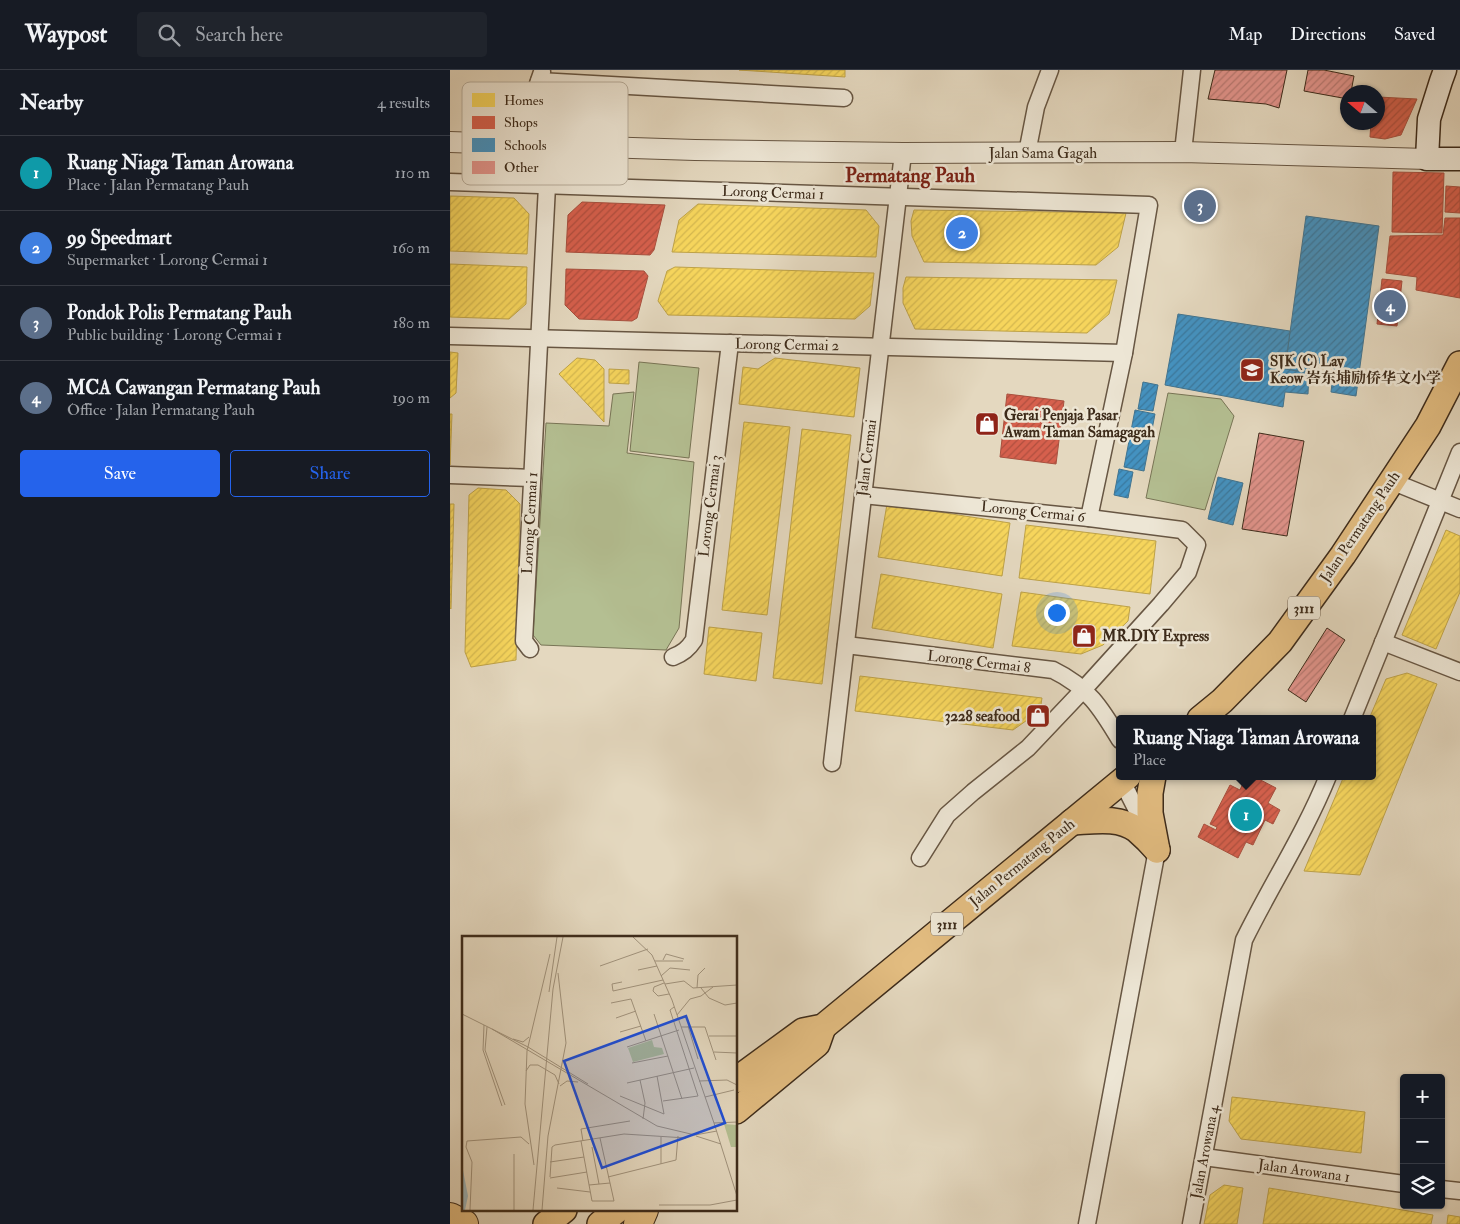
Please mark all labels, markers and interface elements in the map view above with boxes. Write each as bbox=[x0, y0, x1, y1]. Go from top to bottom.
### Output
search box bbox=[137, 12, 487, 57]
text: Waypost bbox=[25, 19, 107, 50]
icon: search bbox=[155, 21, 183, 49]
text: Search here bbox=[195, 23, 283, 47]
text: Map bbox=[1229, 23, 1262, 46]
text: Directions bbox=[1290, 23, 1366, 46]
text: Saved bbox=[1394, 23, 1435, 46]
legend bbox=[462, 82, 628, 185]
north arrow bbox=[1340, 85, 1385, 130]
text: Nearby bbox=[20, 89, 83, 116]
text: Homes bbox=[504, 92, 544, 109]
text: 4 results bbox=[377, 93, 430, 113]
text: Shops bbox=[504, 114, 538, 132]
text: Schools bbox=[504, 137, 547, 154]
street label: Jalan Sama Gagah bbox=[988, 144, 1097, 164]
text: Ruang Niaga Taman Arowana bbox=[67, 151, 293, 175]
text: Other bbox=[504, 159, 539, 176]
text: 1 bbox=[33, 163, 39, 183]
text: 110 m bbox=[395, 163, 430, 183]
district label: Permatang Pauh bbox=[845, 163, 976, 189]
text: Place · Jalan Permatang Pauh bbox=[67, 175, 249, 195]
street label: Lorong Cermai 1 bbox=[722, 182, 824, 204]
pin: 3 bbox=[1184, 187, 1216, 225]
pin: 2 bbox=[946, 214, 978, 252]
text: 99 Speedmart bbox=[67, 226, 172, 250]
text: 2 bbox=[32, 238, 40, 258]
text: 160 m bbox=[392, 238, 430, 258]
text: Supermarket · Lorong Cermai 1 bbox=[67, 250, 268, 270]
pin: 4 bbox=[1374, 287, 1406, 325]
text: Pondok Polis Permatang Pauh bbox=[67, 301, 292, 325]
text: 3 bbox=[33, 313, 39, 333]
text: 180 m bbox=[393, 313, 430, 333]
text: Public building · Lorong Cermai 1 bbox=[67, 325, 282, 345]
street label: Lorong Cermai 2 bbox=[735, 335, 840, 355]
place label: SJK (C) Lay Keow 峇东埔励侨华文小学 bbox=[1270, 352, 1441, 388]
school or university icon: SJK (C) Lay Keow 峇东埔励侨华文小学 bbox=[1239, 357, 1265, 383]
text: MCA Cawangan Permatang Pauh bbox=[67, 376, 320, 400]
text: 4 bbox=[32, 388, 40, 408]
text: 190 m bbox=[392, 388, 430, 408]
text: Office · Jalan Permatang Pauh bbox=[67, 400, 255, 420]
place label: Gerai Penjaja Pasar Awam Taman Samagagah bbox=[1003, 406, 1155, 443]
shop icon: Gerai Penjaja Pasar Awam Taman Samagagah bbox=[974, 411, 1000, 437]
street label: Jalan Cermai bbox=[853, 418, 882, 499]
button: Save bbox=[20, 450, 220, 497]
button: Share bbox=[230, 450, 430, 497]
street label: Lorong Cermai 3 bbox=[694, 454, 726, 558]
street label: Jalan Permatang Pauh bbox=[1315, 468, 1405, 588]
street label: Lorong Cermai 1 bbox=[518, 471, 542, 575]
street label: Lorong Cermai 6 bbox=[980, 497, 1087, 527]
road number: 3111 bbox=[1288, 596, 1320, 620]
your location bbox=[1044, 600, 1070, 626]
shop icon: MR.DIY Express bbox=[1071, 623, 1097, 649]
place label: MR.DIY Express bbox=[1101, 627, 1209, 647]
street label: Lorong Cermai 8 bbox=[926, 646, 1032, 678]
shop icon: 3228 seafood bbox=[1025, 703, 1051, 729]
place label: 3228 seafood bbox=[945, 707, 1021, 726]
popup bbox=[1116, 715, 1376, 780]
text: Ruang Niaga Taman Arowana bbox=[1133, 726, 1359, 750]
text: Place bbox=[1133, 750, 1166, 770]
pin: 1 bbox=[1230, 796, 1262, 834]
street label: Jalan Permatang Pauh bbox=[965, 815, 1079, 913]
road number: 3111 bbox=[931, 912, 963, 936]
inset map bbox=[462, 936, 738, 1212]
map controls bbox=[1400, 1074, 1445, 1209]
button: + bbox=[1400, 1074, 1445, 1119]
street label: Jalan Arowana 4 bbox=[1186, 1102, 1225, 1202]
button: − bbox=[1400, 1119, 1445, 1164]
street label: Jalan Arowana 1 bbox=[1256, 1155, 1351, 1188]
button: layers bbox=[1400, 1164, 1445, 1209]

